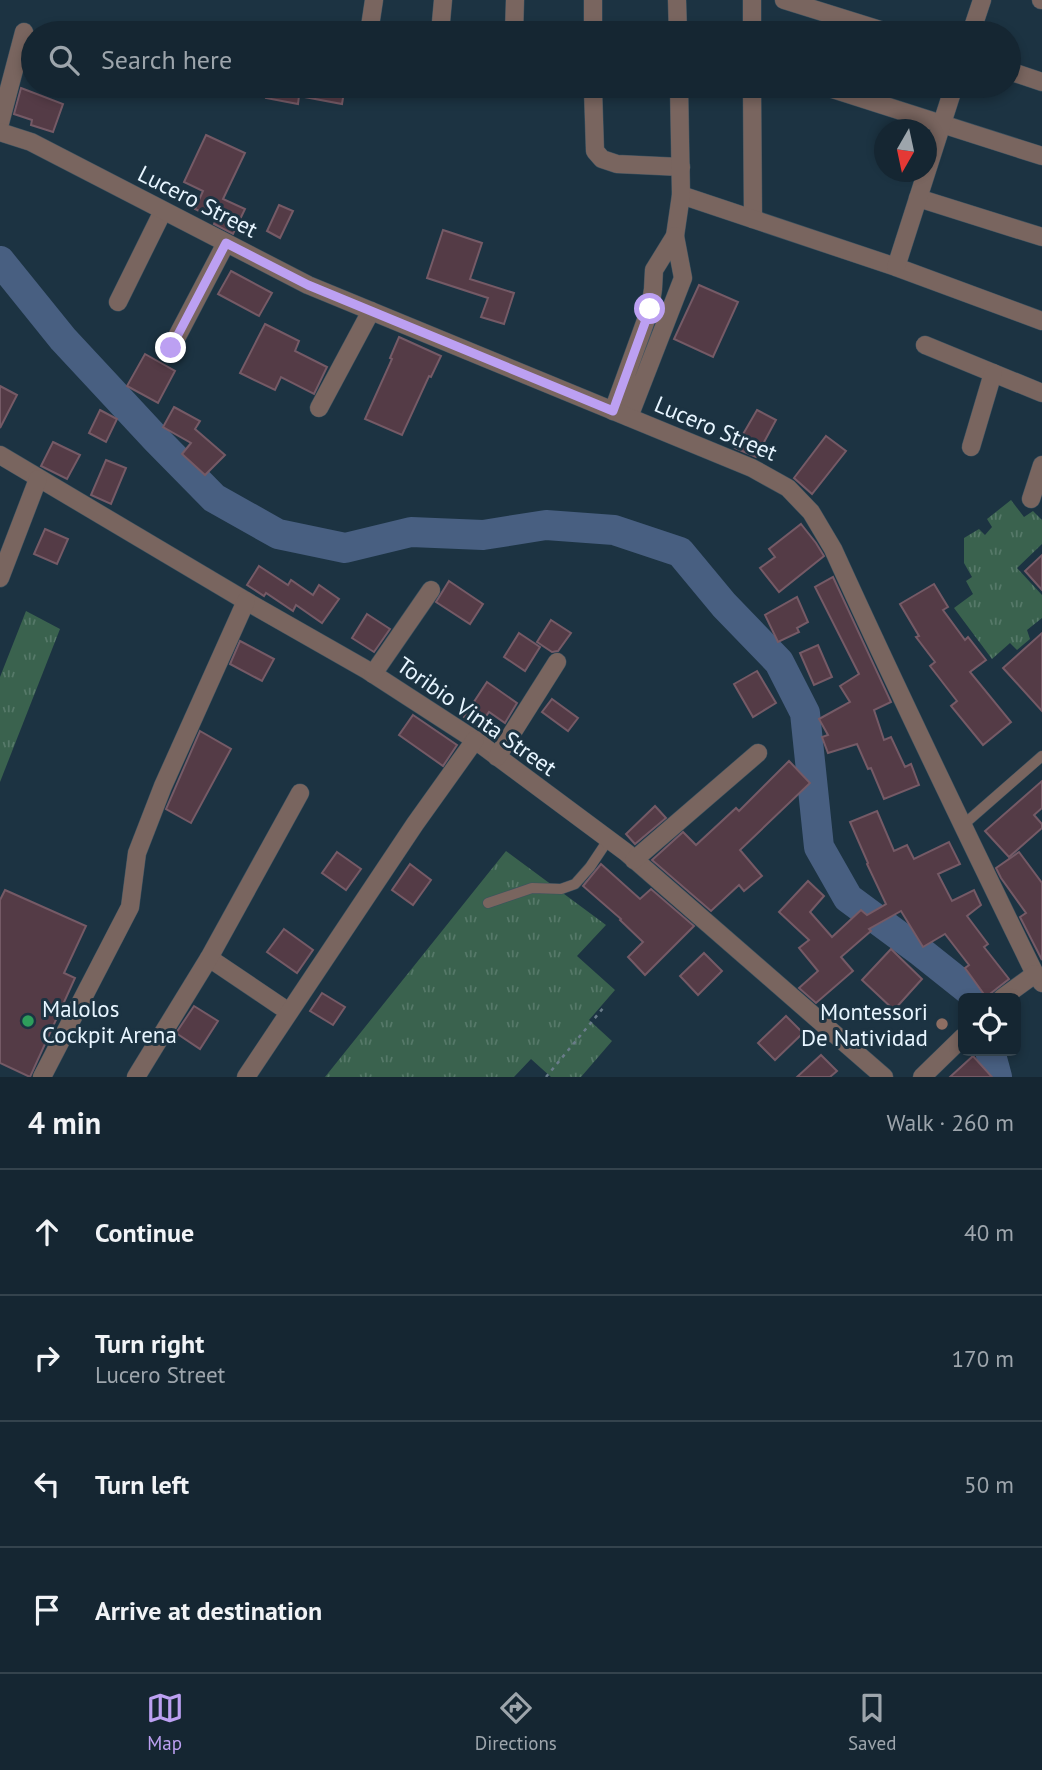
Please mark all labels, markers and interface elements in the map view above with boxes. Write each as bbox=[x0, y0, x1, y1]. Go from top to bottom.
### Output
search box bbox=[21, 21, 1021, 98]
icon: search bbox=[45, 41, 83, 79]
text: Search here bbox=[101, 43, 232, 76]
north arrow bbox=[874, 119, 937, 182]
street label: Lucero Street bbox=[133, 158, 263, 244]
route start bbox=[634, 293, 665, 324]
route end bbox=[155, 332, 186, 363]
street label: Lucero Street bbox=[650, 389, 782, 467]
street label: Toribio Vinta Street bbox=[392, 650, 563, 782]
map controls bbox=[958, 993, 1021, 1056]
button: locate bbox=[958, 993, 1021, 1056]
place label: Malolos Cockpit Arena bbox=[42, 994, 177, 1049]
place label: Montessori De Natividad bbox=[801, 997, 928, 1052]
marker: Malolos Cockpit Arena bbox=[20, 1013, 36, 1029]
marker: Montessori De Natividad bbox=[934, 1016, 950, 1032]
text: 4 min bbox=[28, 1103, 101, 1142]
text: Walk · 260 m bbox=[887, 1108, 1014, 1137]
icon: ahead bbox=[28, 1213, 66, 1251]
text: Continue bbox=[95, 1216, 194, 1249]
text: 40 m bbox=[964, 1218, 1014, 1247]
text: Turn right bbox=[95, 1327, 204, 1360]
icon: right bbox=[28, 1339, 66, 1377]
text: 170 m bbox=[952, 1344, 1014, 1373]
text: Lucero Street bbox=[95, 1360, 225, 1389]
icon: left bbox=[28, 1465, 66, 1503]
text: Turn left bbox=[95, 1468, 189, 1501]
text: 50 m bbox=[964, 1470, 1014, 1499]
icon: arrive bbox=[28, 1591, 66, 1629]
text: Arrive at destination bbox=[95, 1594, 322, 1627]
tab: Map bbox=[146, 1689, 184, 1755]
tab: Directions bbox=[475, 1689, 557, 1755]
tab: Saved bbox=[848, 1689, 896, 1755]

